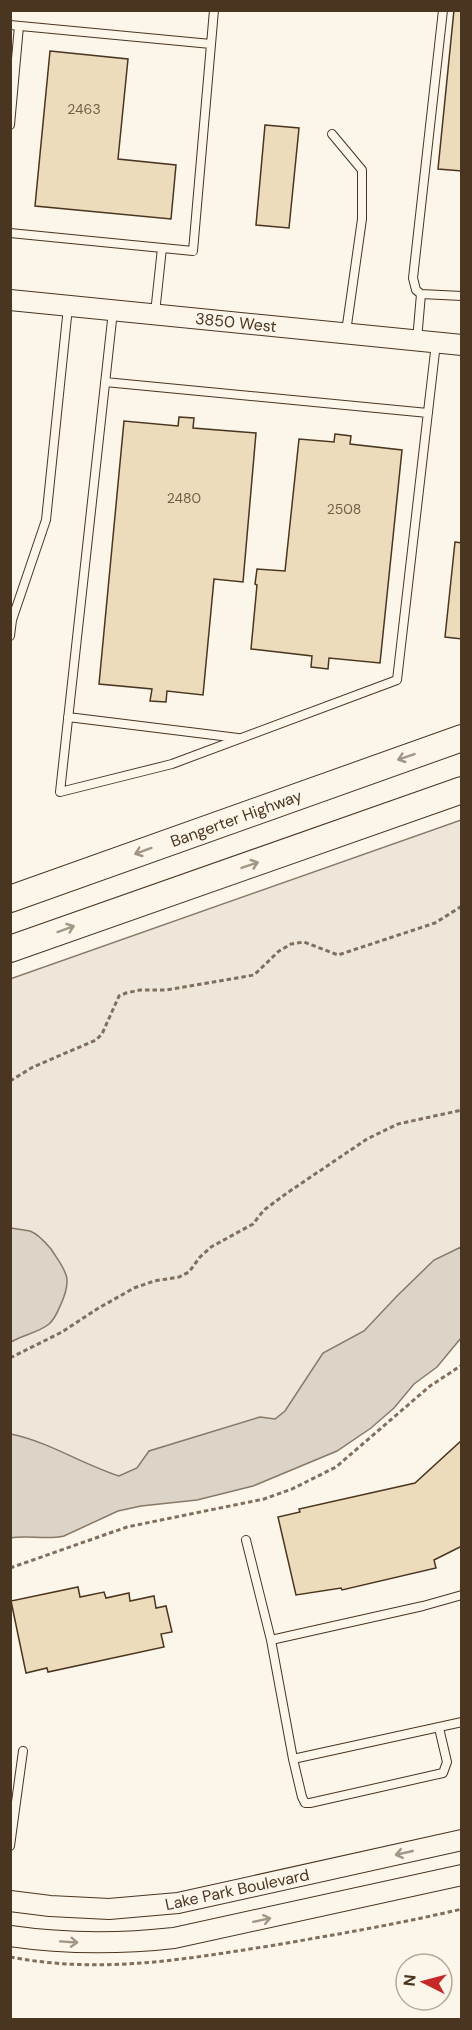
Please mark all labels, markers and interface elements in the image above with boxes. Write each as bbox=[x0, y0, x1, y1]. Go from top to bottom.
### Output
house number: 2463 bbox=[67, 100, 101, 118]
street label: 3850 West bbox=[194, 308, 278, 337]
house number: 2480 bbox=[167, 489, 201, 507]
house number: 2508 bbox=[327, 500, 361, 518]
one-way arrow bbox=[397, 753, 416, 764]
street label: Bangerter Highway bbox=[167, 785, 305, 852]
one-way arrow bbox=[135, 846, 153, 857]
one-way arrow bbox=[240, 858, 259, 869]
one-way arrow bbox=[56, 923, 74, 934]
one-way arrow bbox=[395, 1848, 415, 1859]
street label: Lake Park Boulevard bbox=[163, 1864, 311, 1915]
one-way arrow bbox=[251, 1914, 271, 1925]
one-way arrow bbox=[58, 1936, 78, 1947]
north arrow bbox=[394, 1952, 454, 2012]
text: N bbox=[399, 1974, 421, 1987]

